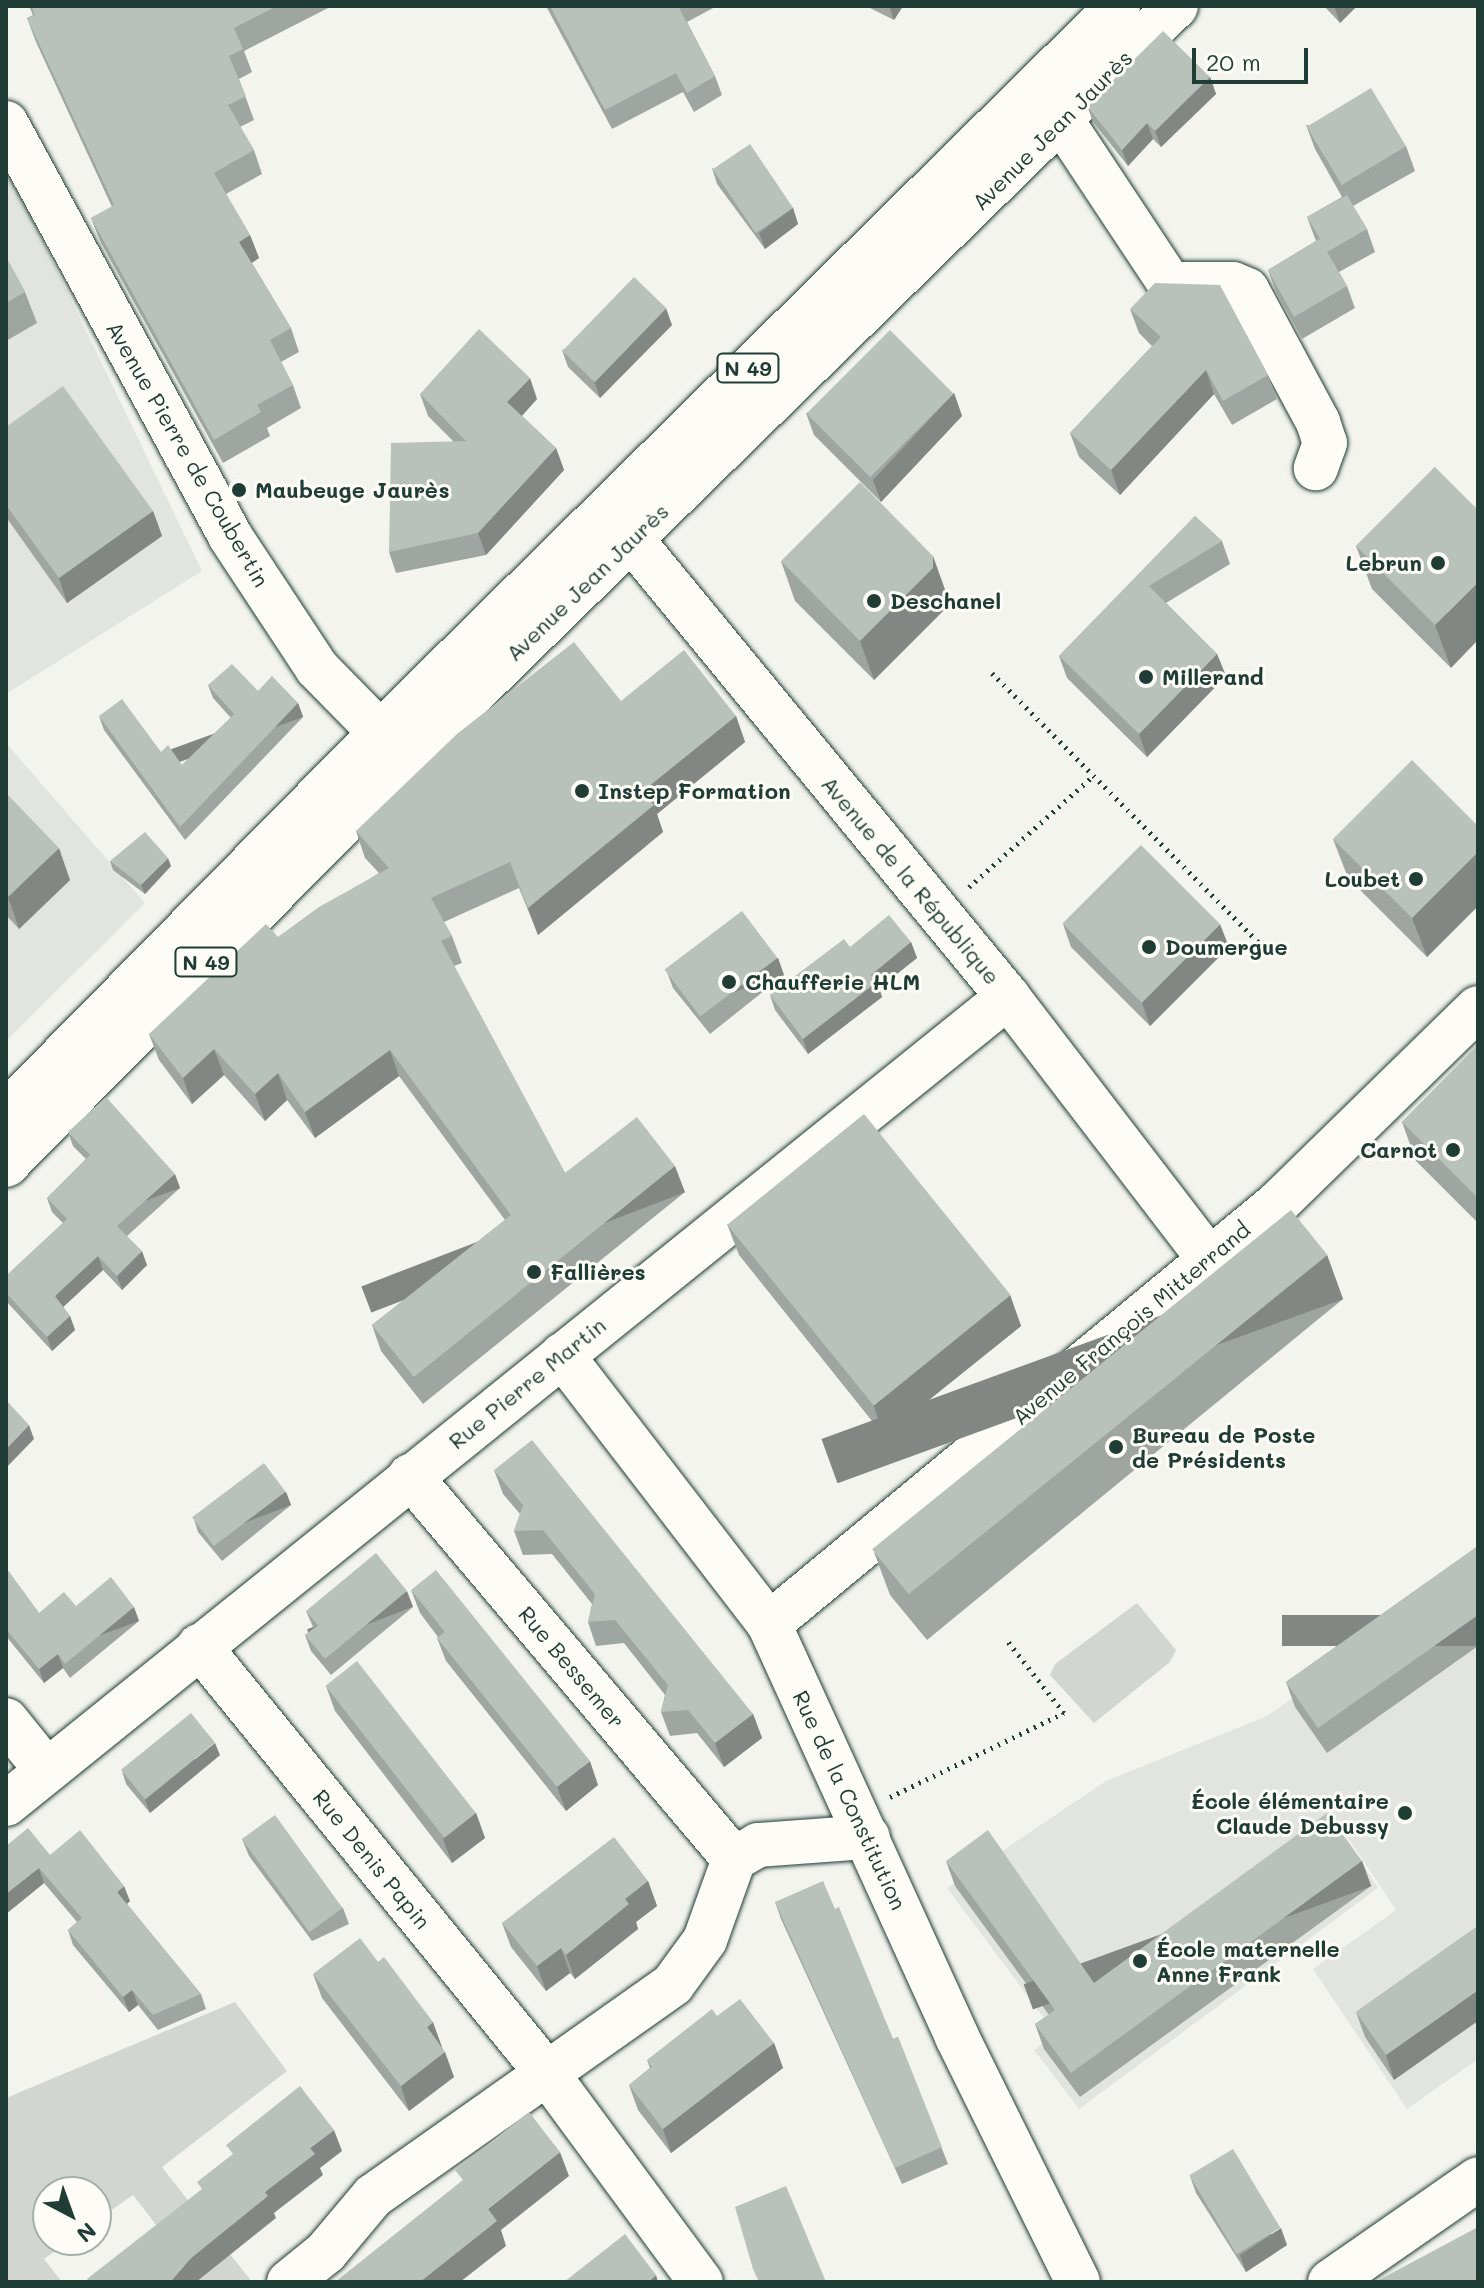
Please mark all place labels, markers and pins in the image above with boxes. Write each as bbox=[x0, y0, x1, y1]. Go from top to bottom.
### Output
place label: Maubeuge Jaurès bbox=[255, 477, 449, 503]
marker: Maubeuge Jaurès bbox=[230, 481, 248, 499]
place label: Lebrun bbox=[1345, 550, 1422, 576]
marker: Lebrun bbox=[1429, 554, 1447, 572]
place label: Deschanel bbox=[890, 588, 1001, 614]
marker: Deschanel bbox=[865, 592, 883, 610]
place label: Millerand bbox=[1162, 664, 1264, 690]
marker: Millerand bbox=[1137, 668, 1155, 686]
place label: Instep Formation bbox=[598, 778, 791, 804]
marker: Instep Formation bbox=[573, 782, 591, 800]
place label: Loubet bbox=[1324, 866, 1400, 892]
marker: Loubet bbox=[1407, 870, 1425, 888]
place label: Doumergue bbox=[1165, 934, 1288, 960]
marker: Doumergue bbox=[1140, 938, 1158, 956]
place label: Chaufferie HLM bbox=[745, 969, 920, 995]
marker: Chaufferie HLM bbox=[720, 973, 738, 991]
place label: Carnot bbox=[1360, 1137, 1437, 1163]
marker: Carnot bbox=[1444, 1141, 1462, 1159]
place label: Fallières bbox=[550, 1259, 646, 1285]
marker: Fallières bbox=[525, 1263, 543, 1281]
place label: Bureau de Poste de Présidents bbox=[1132, 1421, 1315, 1472]
marker: Bureau de Poste de Présidents bbox=[1107, 1438, 1125, 1456]
place label: École élémentaire Claude Debussy bbox=[1191, 1787, 1389, 1838]
marker: École élémentaire Claude Debussy bbox=[1396, 1804, 1414, 1822]
place label: École maternelle Anne Frank bbox=[1156, 1935, 1340, 1986]
marker: École maternelle Anne Frank bbox=[1131, 1952, 1149, 1970]

